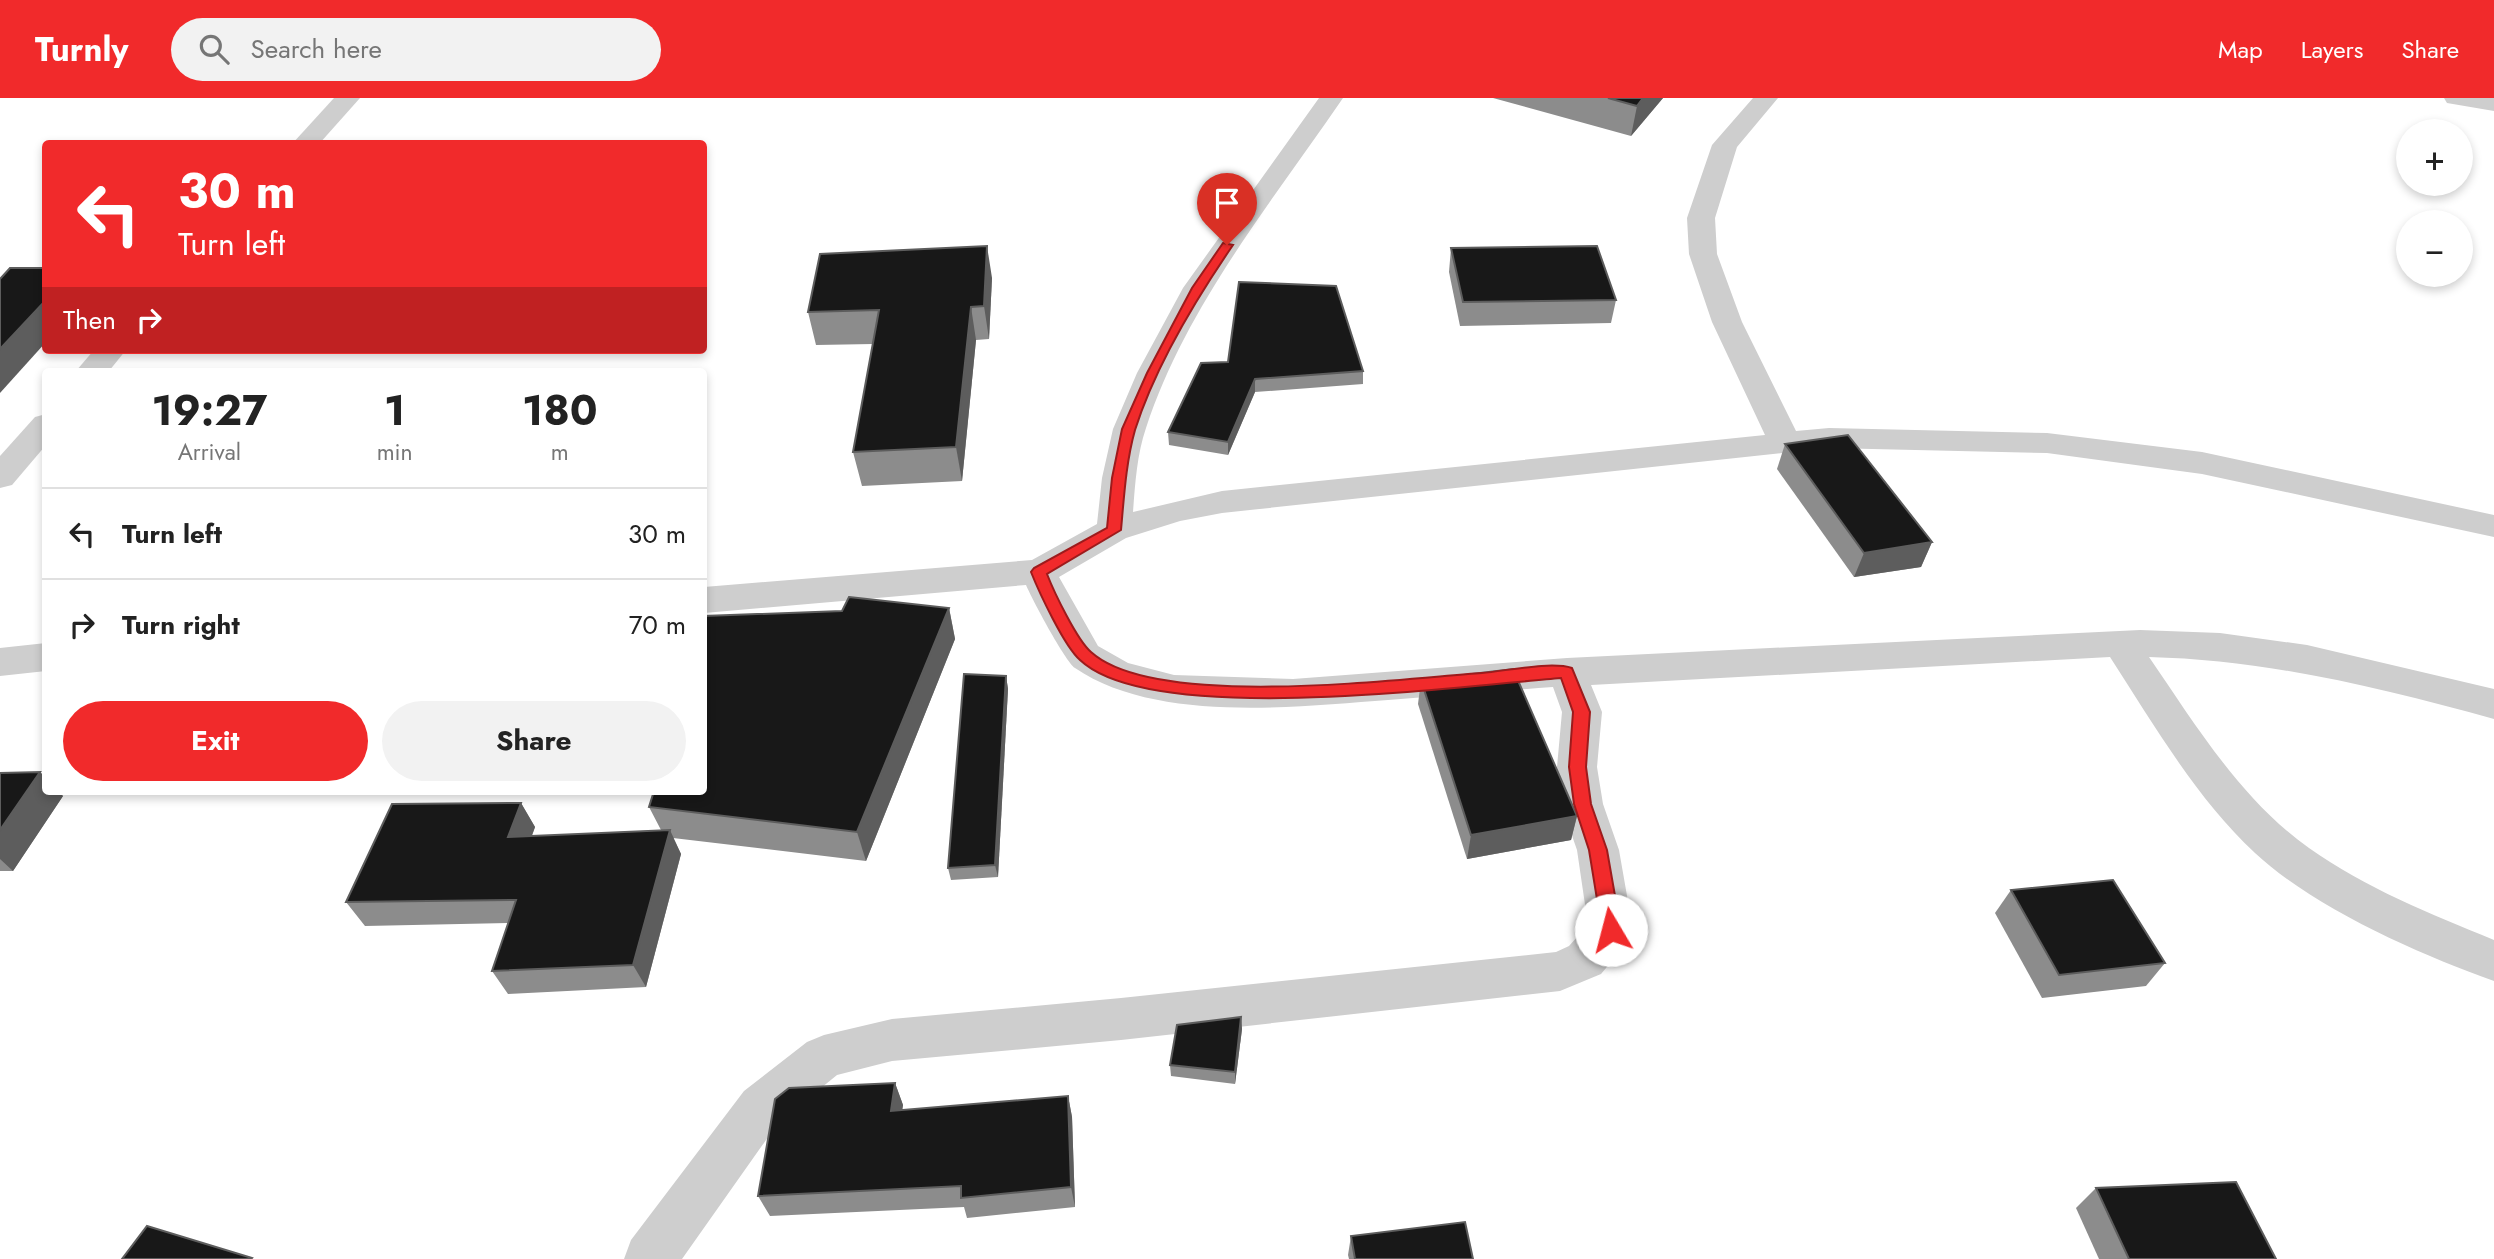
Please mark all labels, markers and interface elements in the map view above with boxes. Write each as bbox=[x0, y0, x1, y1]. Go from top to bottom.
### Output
search box bbox=[171, 18, 661, 81]
text: Turnly bbox=[35, 26, 129, 73]
icon: search bbox=[195, 30, 233, 68]
text: Search here bbox=[251, 30, 382, 68]
text: Map bbox=[2218, 32, 2263, 67]
text: Layers bbox=[2301, 32, 2363, 67]
text: Share bbox=[2401, 32, 2459, 67]
map controls bbox=[2396, 119, 2473, 287]
button: + bbox=[2396, 119, 2473, 196]
text: 30 m bbox=[178, 156, 296, 226]
icon: left bbox=[63, 168, 154, 259]
pin bbox=[1197, 173, 1257, 245]
icon: arrive bbox=[1208, 184, 1246, 222]
button: − bbox=[2396, 210, 2473, 287]
text: Turn left bbox=[178, 221, 285, 267]
text: Then bbox=[63, 301, 116, 339]
icon: right bbox=[130, 301, 168, 339]
text: 19:27 bbox=[151, 380, 267, 441]
text: 1 bbox=[384, 380, 405, 441]
text: 180 bbox=[522, 380, 598, 441]
text: Arrival bbox=[178, 435, 241, 469]
text: min bbox=[377, 435, 413, 469]
text: m bbox=[551, 435, 569, 469]
icon: left bbox=[63, 515, 101, 553]
text: Turn left bbox=[122, 515, 222, 553]
text: 30 m bbox=[628, 515, 686, 553]
icon: right bbox=[63, 606, 101, 644]
text: Turn right bbox=[122, 606, 240, 644]
text: 70 m bbox=[629, 606, 686, 644]
button: Exit bbox=[63, 701, 368, 781]
button: Share bbox=[382, 701, 686, 781]
position arrow bbox=[1574, 893, 1648, 967]

